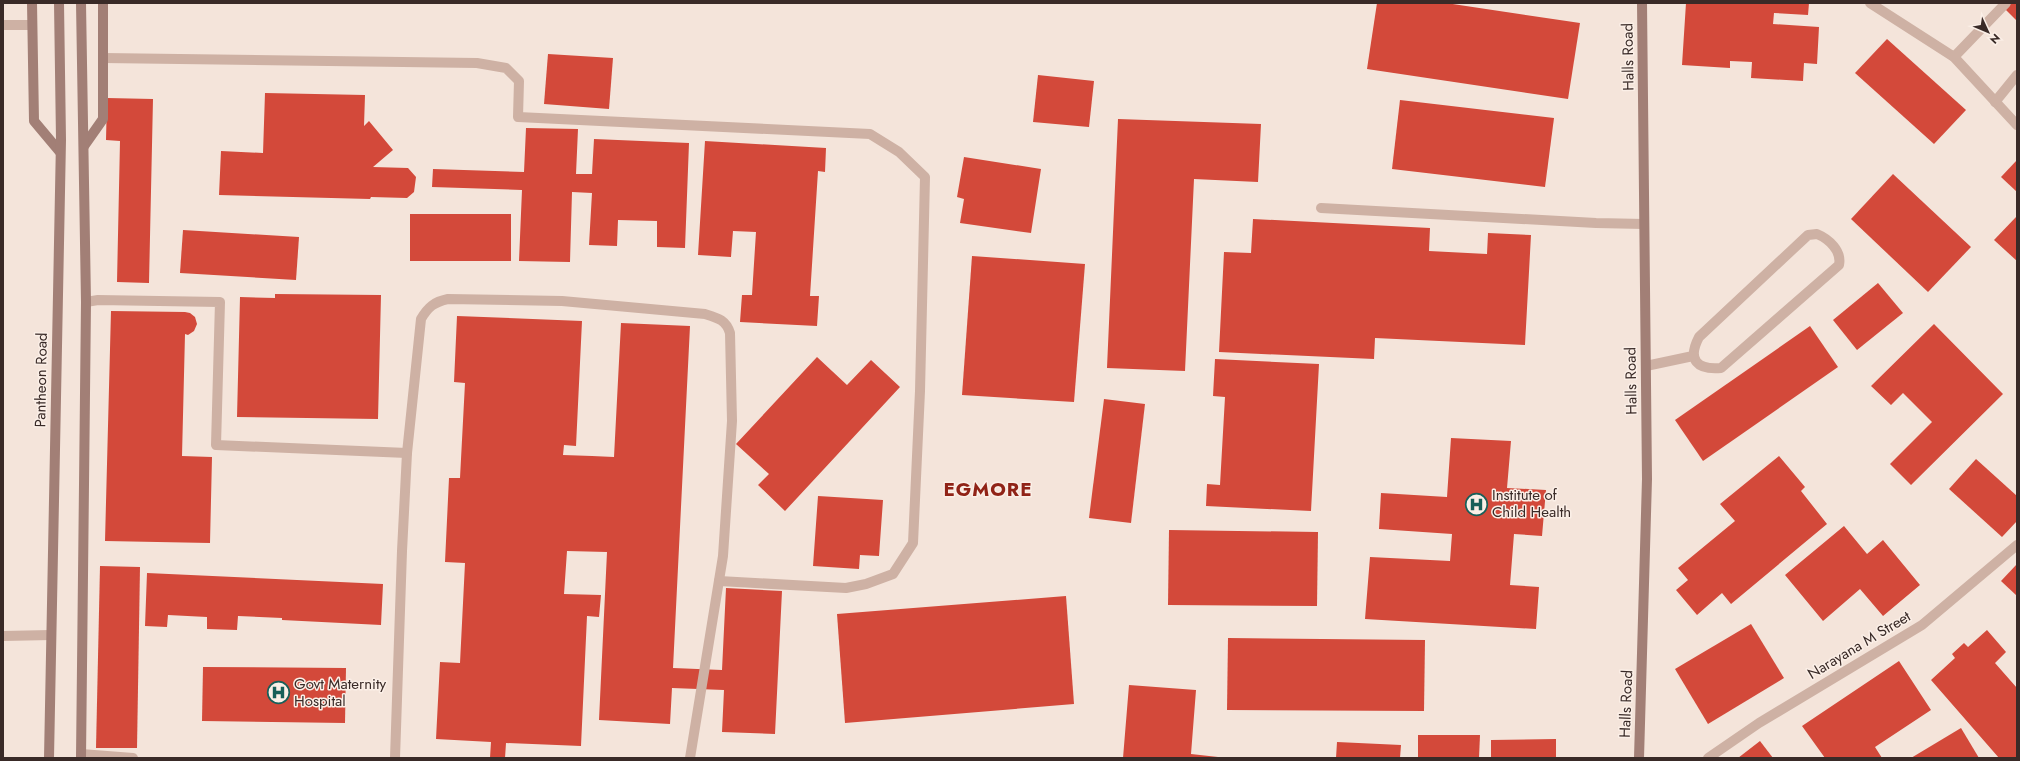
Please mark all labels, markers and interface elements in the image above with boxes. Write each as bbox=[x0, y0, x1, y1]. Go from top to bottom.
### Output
north arrow bbox=[1968, 12, 2008, 52]
street label: Halls Road bbox=[1616, 23, 1640, 91]
text: N bbox=[1986, 30, 2004, 48]
street label: Pantheon Road bbox=[29, 332, 53, 428]
street label: Halls Road bbox=[1619, 347, 1643, 415]
district label: EGMORE bbox=[943, 476, 1033, 503]
place label: Institute of Child Health bbox=[1492, 484, 1571, 523]
hospital icon: Institute of Child Health bbox=[1464, 491, 1490, 517]
street label: Narayana M Street bbox=[1803, 605, 1915, 685]
street label: Halls Road bbox=[1614, 670, 1638, 738]
place label: Govt Maternity Hospital bbox=[294, 673, 387, 712]
hospital icon: Govt Maternity Hospital bbox=[266, 680, 292, 706]

